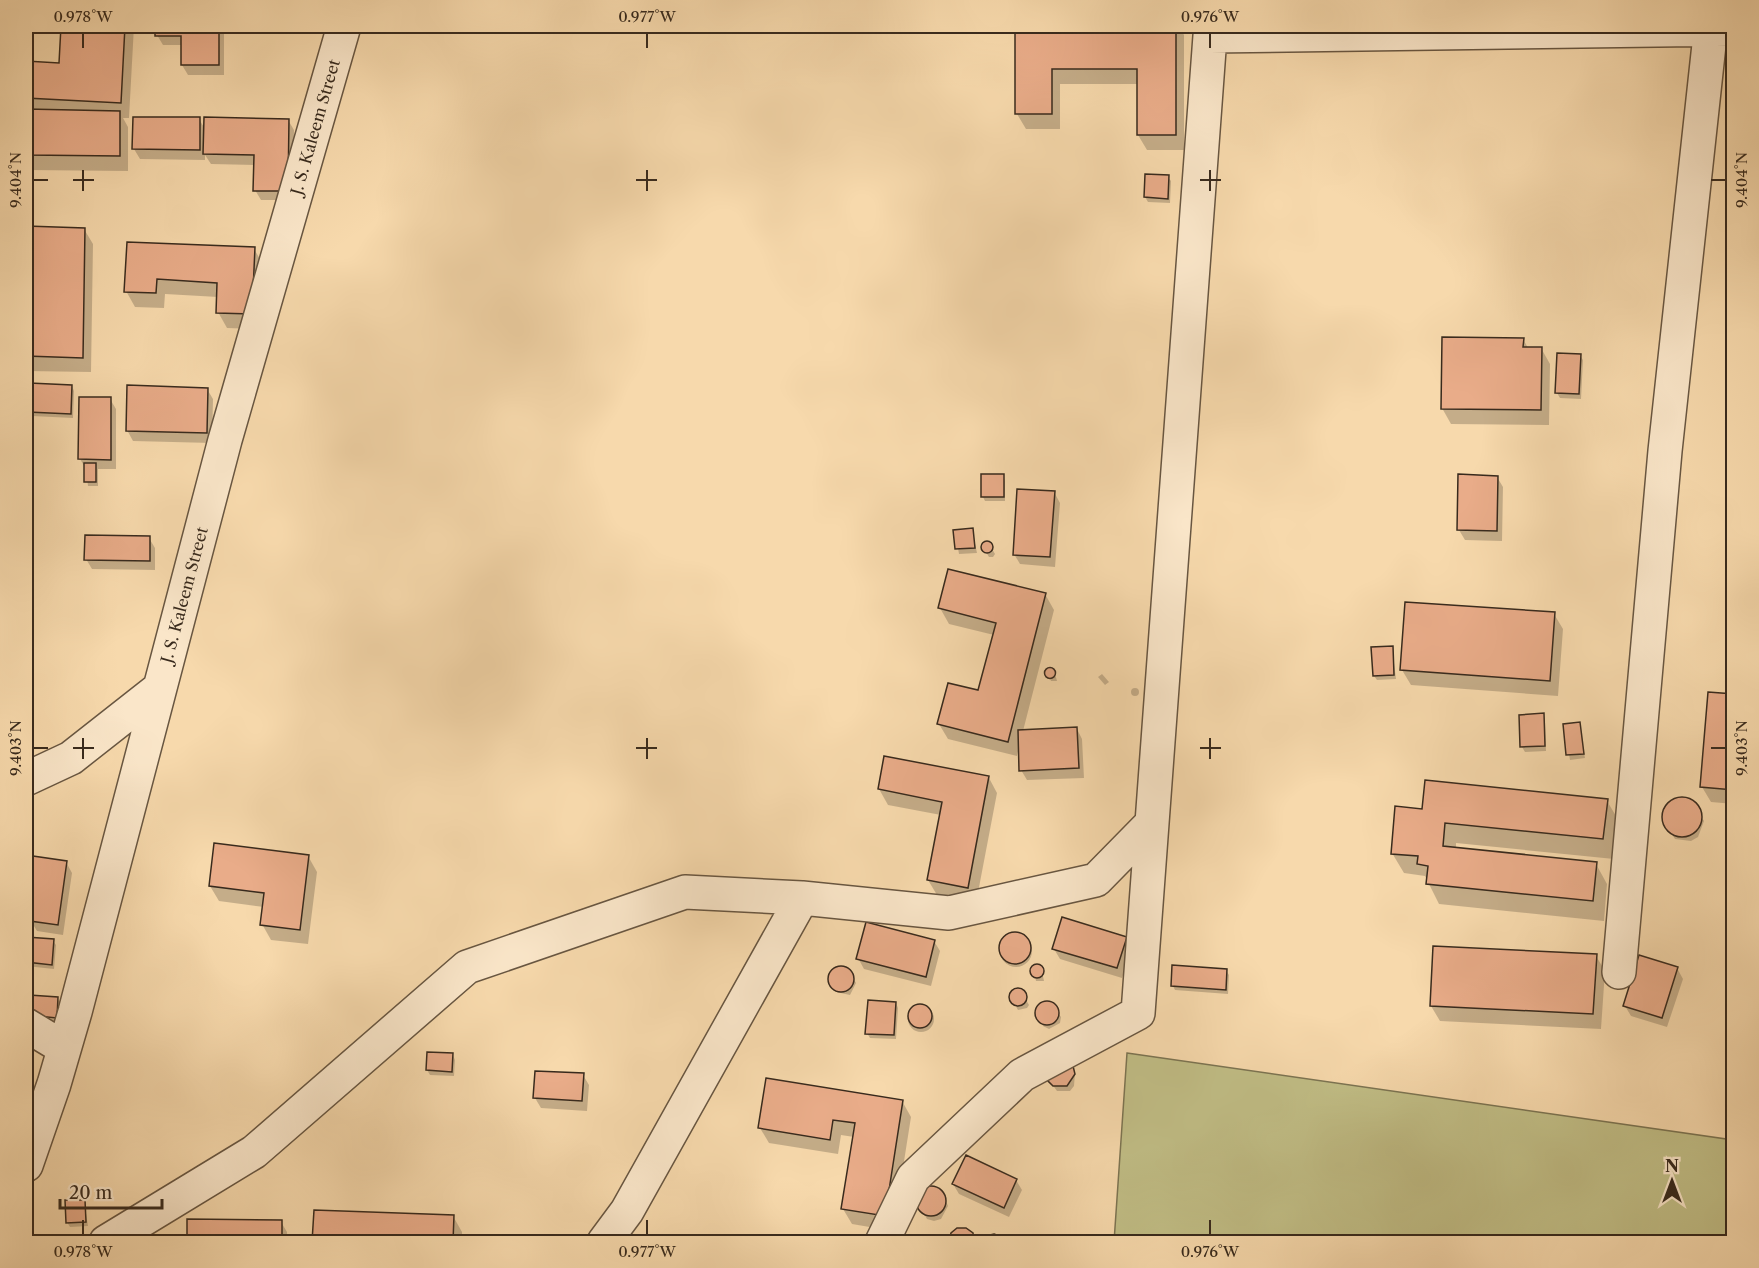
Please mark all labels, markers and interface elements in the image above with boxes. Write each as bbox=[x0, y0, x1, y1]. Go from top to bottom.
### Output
text: 0.978°W bbox=[53, 7, 113, 26]
text: 0.977°W bbox=[618, 7, 676, 26]
text: 0.976°W bbox=[1181, 7, 1240, 26]
street label: J. S. Kaleem Street bbox=[285, 57, 344, 200]
text: 9.404°N bbox=[6, 152, 25, 208]
text: 9.404°N bbox=[1732, 152, 1751, 208]
street label: J. S. Kaleem Street bbox=[155, 524, 212, 668]
text: 9.403°N bbox=[6, 720, 25, 776]
text: 9.403°N bbox=[1732, 720, 1751, 776]
north arrow bbox=[1642, 1151, 1702, 1211]
text: N bbox=[1665, 1156, 1679, 1176]
scale bar bbox=[60, 1172, 162, 1210]
text: 20 m bbox=[69, 1182, 113, 1204]
text: 0.978°W bbox=[53, 1242, 113, 1261]
text: 0.977°W bbox=[618, 1242, 676, 1261]
text: 0.976°W bbox=[1181, 1242, 1240, 1261]

